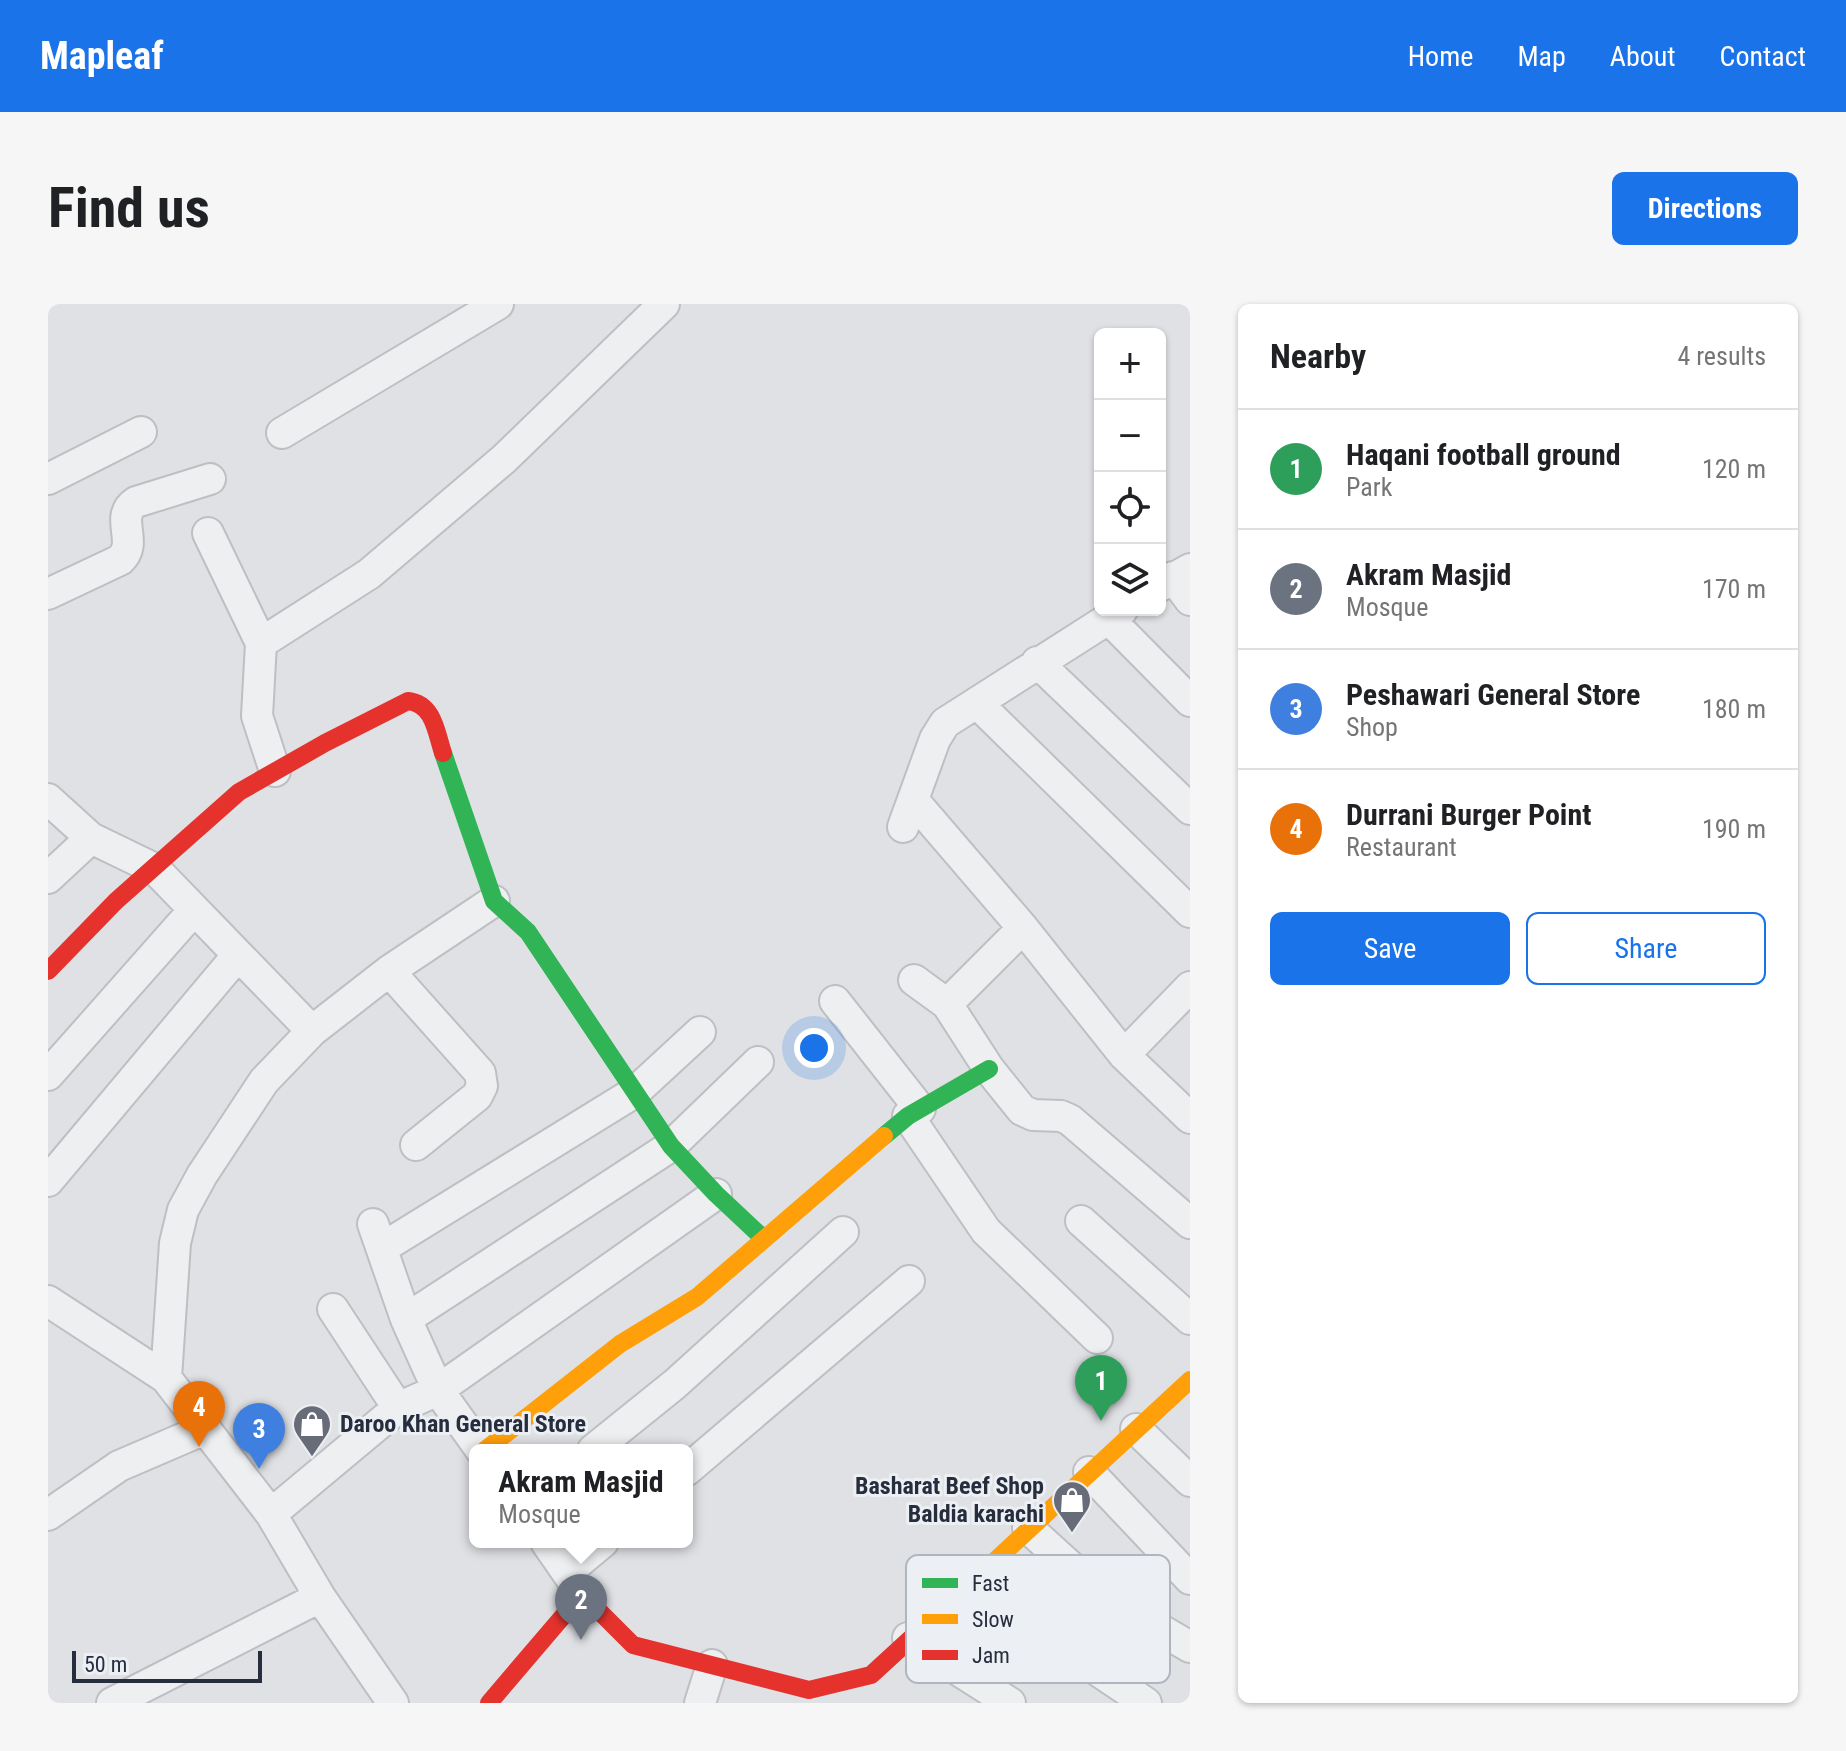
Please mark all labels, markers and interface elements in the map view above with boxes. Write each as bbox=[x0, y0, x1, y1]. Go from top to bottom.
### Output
text: Mapleaf bbox=[40, 34, 164, 78]
text: Home bbox=[1408, 40, 1473, 73]
text: Map bbox=[1517, 40, 1566, 73]
text: About bbox=[1610, 40, 1676, 73]
text: Contact bbox=[1720, 40, 1806, 73]
button: Directions bbox=[1612, 172, 1798, 245]
text: Find us bbox=[48, 175, 210, 241]
map controls bbox=[1094, 328, 1166, 616]
button: + bbox=[1094, 328, 1166, 400]
text: Nearby bbox=[1270, 336, 1366, 376]
text: 4 results bbox=[1677, 341, 1766, 371]
button: − bbox=[1094, 400, 1166, 472]
text: Haqani football ground bbox=[1346, 437, 1621, 472]
text: 1 bbox=[1289, 454, 1303, 484]
text: 120 m bbox=[1702, 454, 1766, 484]
button: locate bbox=[1094, 472, 1166, 544]
text: Park bbox=[1346, 472, 1392, 502]
button: layers bbox=[1094, 544, 1166, 616]
text: Akram Masjid bbox=[1346, 557, 1511, 592]
text: 2 bbox=[1289, 574, 1303, 604]
text: 170 m bbox=[1702, 574, 1766, 604]
text: Mosque bbox=[1346, 592, 1428, 622]
text: Peshawari General Store bbox=[1346, 677, 1640, 712]
text: 3 bbox=[1289, 694, 1303, 724]
text: 180 m bbox=[1702, 694, 1766, 724]
text: Shop bbox=[1346, 712, 1398, 742]
text: Durrani Burger Point bbox=[1346, 797, 1591, 832]
text: 4 bbox=[1289, 814, 1303, 844]
text: 190 m bbox=[1702, 814, 1766, 844]
text: Restaurant bbox=[1346, 832, 1457, 862]
button: Save bbox=[1270, 912, 1510, 985]
button: Share bbox=[1526, 912, 1766, 985]
your location bbox=[794, 1028, 834, 1068]
pin: 1 bbox=[1075, 1355, 1127, 1421]
pin: 4 bbox=[173, 1381, 225, 1447]
pin: 3 bbox=[233, 1403, 285, 1469]
shop icon: Daroo Khan General Store bbox=[291, 1403, 333, 1458]
place label: Daroo Khan General Store bbox=[340, 1410, 586, 1438]
popup bbox=[469, 1444, 693, 1548]
text: Akram Masjid bbox=[498, 1464, 664, 1499]
place label: Basharat Beef Shop Baldia karachi bbox=[855, 1472, 1044, 1528]
shop icon: Basharat Beef Shop Baldia karachi bbox=[1051, 1479, 1093, 1534]
text: Mosque bbox=[498, 1499, 581, 1529]
legend bbox=[906, 1555, 1170, 1683]
text: Fast bbox=[972, 1571, 1009, 1596]
pin: 2 bbox=[555, 1574, 607, 1640]
text: Slow bbox=[972, 1607, 1014, 1632]
text: Jam bbox=[972, 1643, 1010, 1668]
scale bar bbox=[72, 1647, 262, 1683]
text: 50 m bbox=[84, 1652, 127, 1677]

